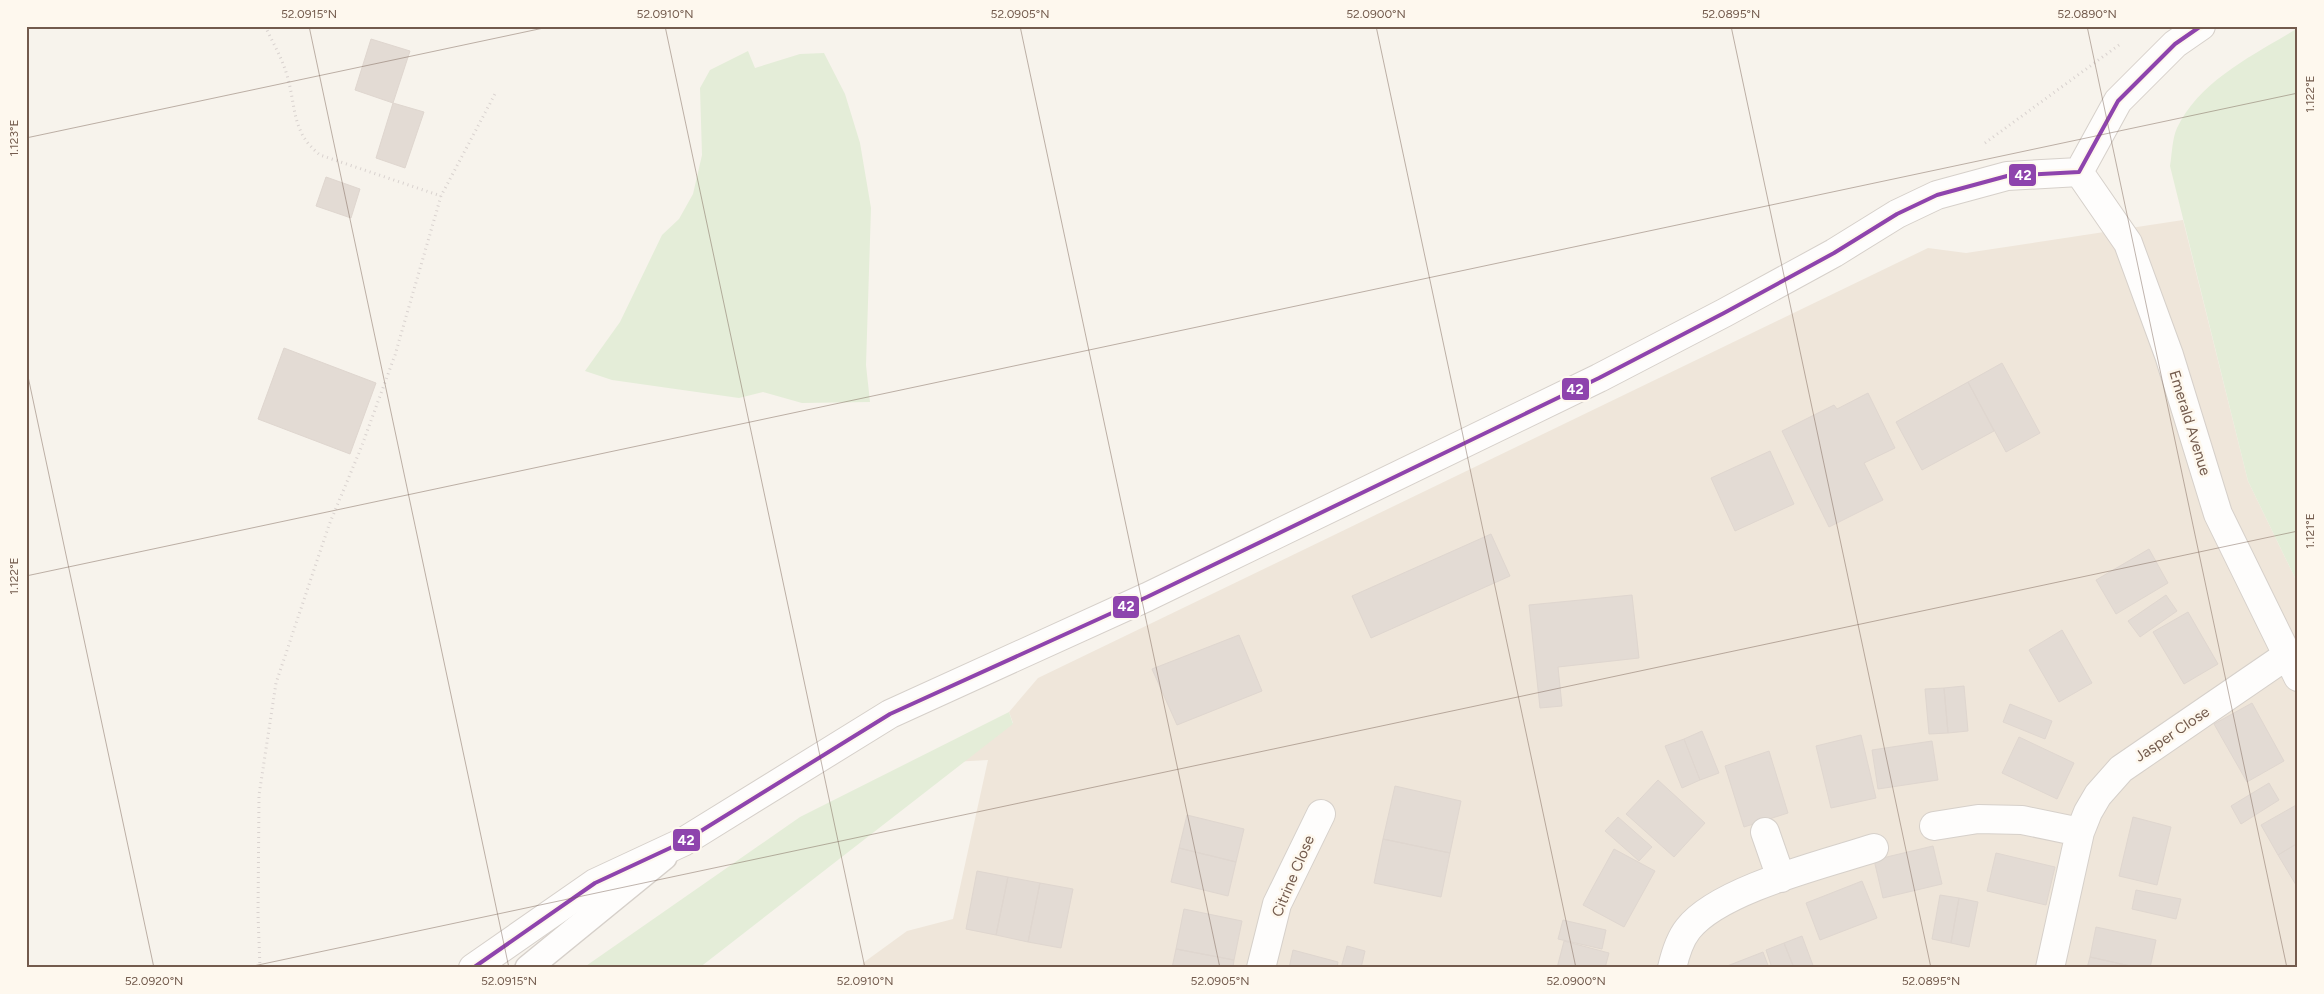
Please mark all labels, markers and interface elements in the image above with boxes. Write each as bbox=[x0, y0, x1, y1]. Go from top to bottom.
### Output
text: 52.0915°N bbox=[281, 7, 337, 21]
text: 52.0910°N bbox=[637, 7, 693, 21]
text: 52.0905°N bbox=[991, 7, 1049, 21]
text: 52.0900°N bbox=[1346, 7, 1406, 21]
text: 52.0895°N bbox=[1702, 7, 1760, 21]
text: 52.0890°N bbox=[2057, 7, 2117, 21]
text: 1.122°E bbox=[2303, 75, 2317, 113]
text: 1.123°E bbox=[7, 119, 21, 157]
line badge: 42 bbox=[2008, 163, 2037, 187]
text: 42 bbox=[2015, 167, 2031, 184]
street label: Emerald Avenue bbox=[2165, 368, 2215, 478]
line badge: 42 bbox=[1561, 377, 1590, 401]
text: 42 bbox=[1567, 381, 1583, 398]
text: 1.121°E bbox=[2303, 513, 2317, 549]
text: 1.122°E bbox=[7, 557, 21, 595]
line badge: 42 bbox=[1112, 595, 1140, 619]
text: 42 bbox=[1118, 598, 1134, 615]
street label: Jasper Close bbox=[2131, 702, 2213, 766]
line badge: 42 bbox=[672, 828, 701, 852]
text: 42 bbox=[678, 832, 694, 849]
street label: Citrine Close bbox=[1268, 833, 1318, 919]
text: 52.0920°N bbox=[125, 974, 183, 988]
text: 52.0915°N bbox=[481, 974, 537, 988]
text: 52.0910°N bbox=[837, 974, 893, 988]
text: 52.0905°N bbox=[1191, 974, 1249, 988]
text: 52.0900°N bbox=[1546, 974, 1606, 988]
text: 52.0895°N bbox=[1902, 974, 1960, 988]

